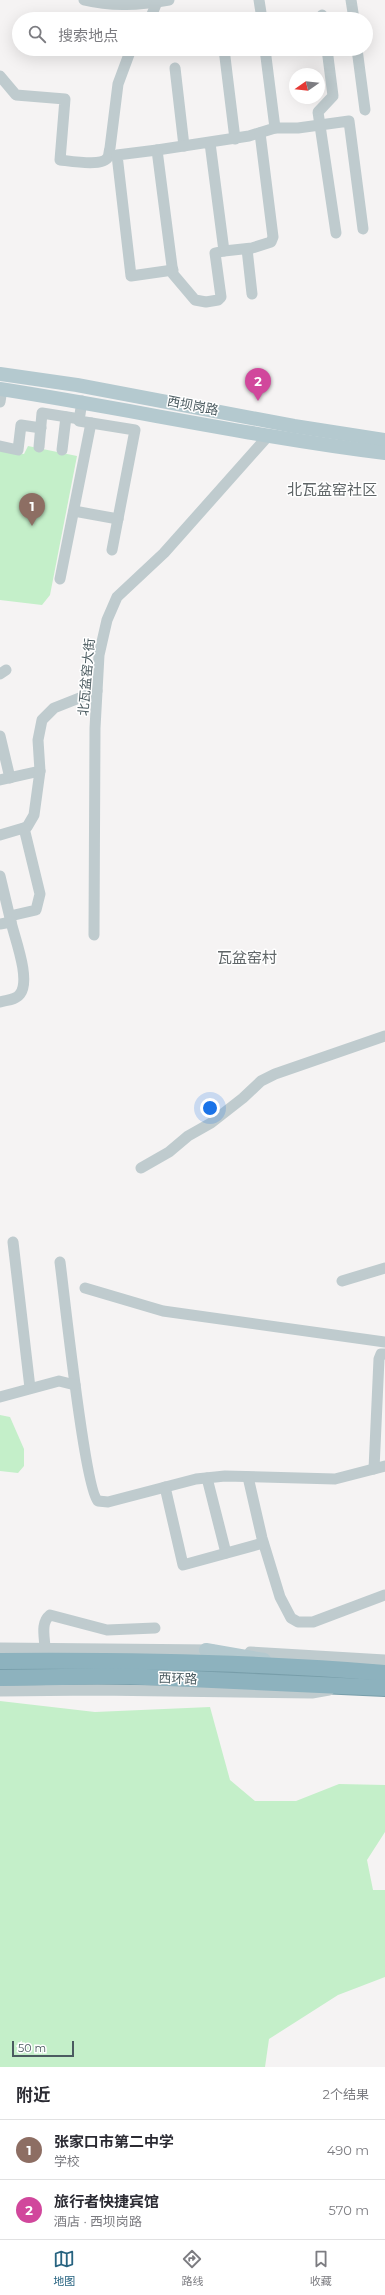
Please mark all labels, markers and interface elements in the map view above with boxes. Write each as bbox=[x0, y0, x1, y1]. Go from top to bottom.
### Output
search box bbox=[12, 12, 373, 56]
icon: search bbox=[26, 23, 48, 45]
text: 搜索地点 bbox=[58, 26, 118, 45]
north arrow bbox=[289, 68, 325, 104]
pin: 2 bbox=[245, 368, 271, 401]
street label: 西坝岗路 bbox=[166, 392, 220, 418]
district label: 北瓦盆窑社区 bbox=[287, 480, 377, 499]
pin: 1 bbox=[19, 493, 45, 526]
street label: 北瓦盆窑大街 bbox=[75, 637, 97, 717]
district label: 瓦盆窑村 bbox=[217, 948, 277, 967]
your location bbox=[200, 1098, 220, 1118]
street label: 西环路 bbox=[158, 1669, 198, 1687]
scale bar bbox=[12, 2039, 74, 2058]
text: 50 m bbox=[18, 2041, 46, 2055]
text: 附近 bbox=[16, 2085, 50, 2105]
text: 2个结果 bbox=[323, 2086, 369, 2102]
text: 张家口市第二中学 bbox=[54, 2132, 174, 2151]
text: 1 bbox=[26, 2142, 32, 2158]
text: 490 m bbox=[327, 2142, 369, 2158]
text: 学校 bbox=[54, 2153, 80, 2169]
text: 旅行者快捷宾馆 bbox=[54, 2192, 159, 2211]
text: 2 bbox=[25, 2202, 33, 2218]
text: 570 m bbox=[329, 2202, 369, 2218]
text: 酒店 · 西坝岗路 bbox=[54, 2213, 142, 2229]
tab: 地图 bbox=[53, 2248, 75, 2288]
tab: 路线 bbox=[181, 2248, 203, 2288]
tab: 收藏 bbox=[310, 2248, 332, 2288]

